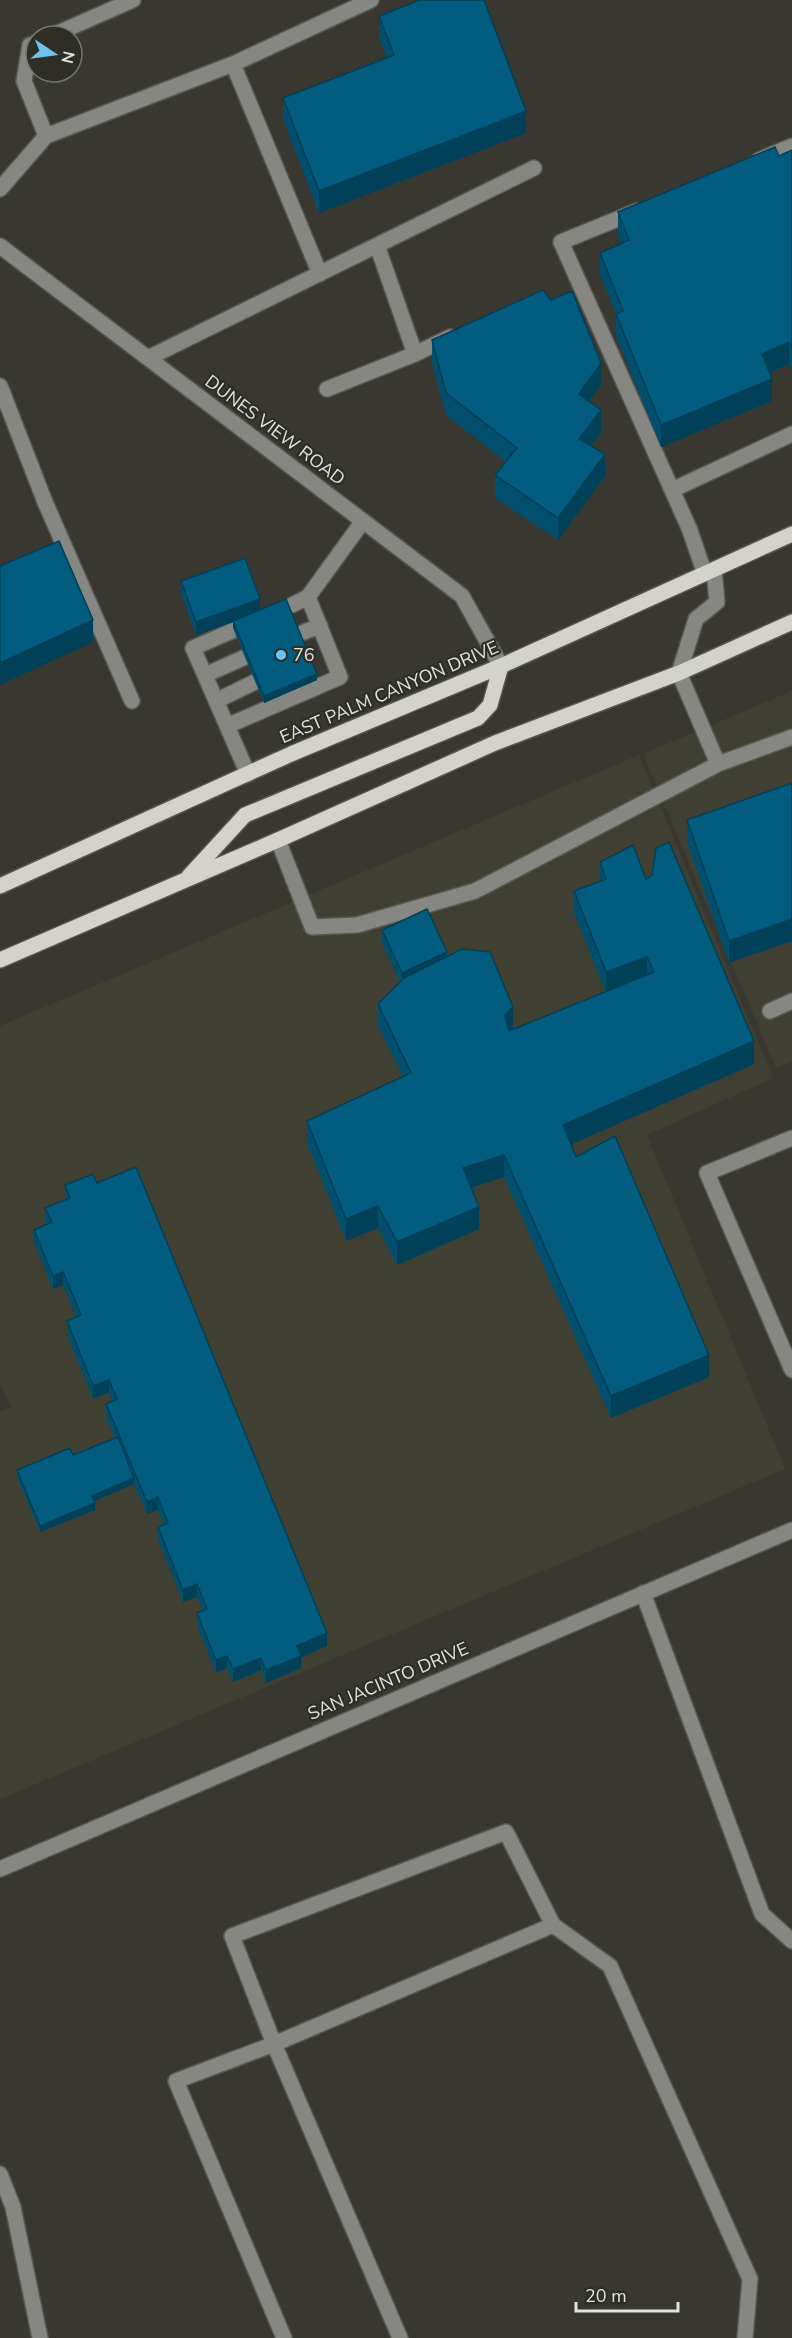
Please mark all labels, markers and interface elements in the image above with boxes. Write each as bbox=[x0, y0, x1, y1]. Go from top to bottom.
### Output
north arrow bbox=[24, 24, 84, 84]
text: N bbox=[56, 49, 80, 65]
street label: DUNES VIEW ROAD bbox=[200, 369, 350, 491]
street label: EAST PALM CANYON DRIVE bbox=[276, 635, 502, 749]
place label: 76 bbox=[293, 643, 315, 667]
marker: 76 bbox=[274, 648, 288, 662]
street label: SAN JACINTO DRIVE bbox=[304, 1636, 472, 1726]
scale bar bbox=[576, 2275, 678, 2313]
text: 20 m bbox=[585, 2284, 627, 2308]

